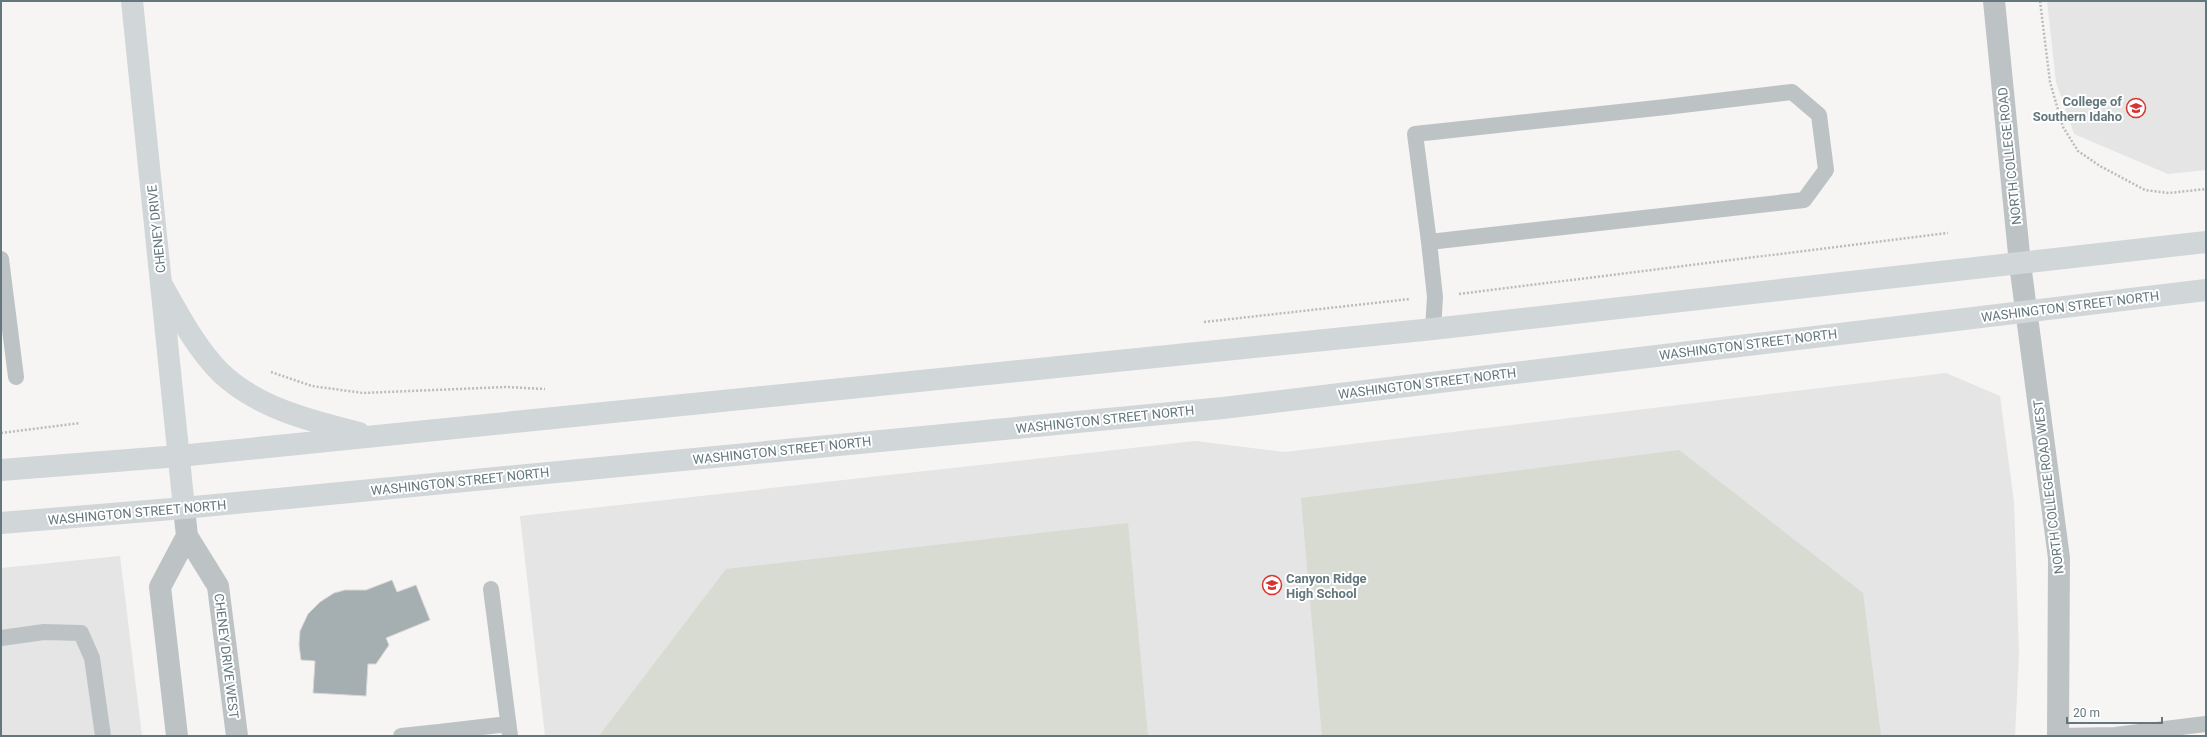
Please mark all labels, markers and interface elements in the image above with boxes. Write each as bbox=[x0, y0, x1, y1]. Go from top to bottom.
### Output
street label: NORTH COLLEGE ROAD bbox=[1995, 87, 2024, 225]
place label: College of Southern Idaho bbox=[2033, 94, 2122, 124]
school or university icon: College of Southern Idaho bbox=[2125, 97, 2147, 119]
street label: CHENEY DRIVE bbox=[144, 184, 169, 274]
street label: WASHINGTON STREET NORTH bbox=[1980, 288, 2160, 325]
street label: WASHINGTON STREET NORTH bbox=[1658, 326, 1838, 363]
street label: WASHINGTON STREET NORTH bbox=[1337, 365, 1517, 402]
street label: NORTH COLLEGE ROAD WEST bbox=[2030, 399, 2067, 575]
street label: WASHINGTON STREET NORTH bbox=[1015, 403, 1195, 436]
street label: WASHINGTON STREET NORTH bbox=[692, 434, 872, 467]
street label: WASHINGTON STREET NORTH bbox=[370, 465, 550, 498]
street label: WASHINGTON STREET NORTH bbox=[47, 497, 227, 528]
place label: Canyon Ridge High School bbox=[1286, 571, 1367, 601]
school or university icon: Canyon Ridge High School bbox=[1261, 574, 1283, 596]
street label: CHENEY DRIVE WEST bbox=[211, 593, 242, 720]
scale bar bbox=[2067, 699, 2162, 725]
text: 20 m bbox=[2073, 706, 2100, 720]

